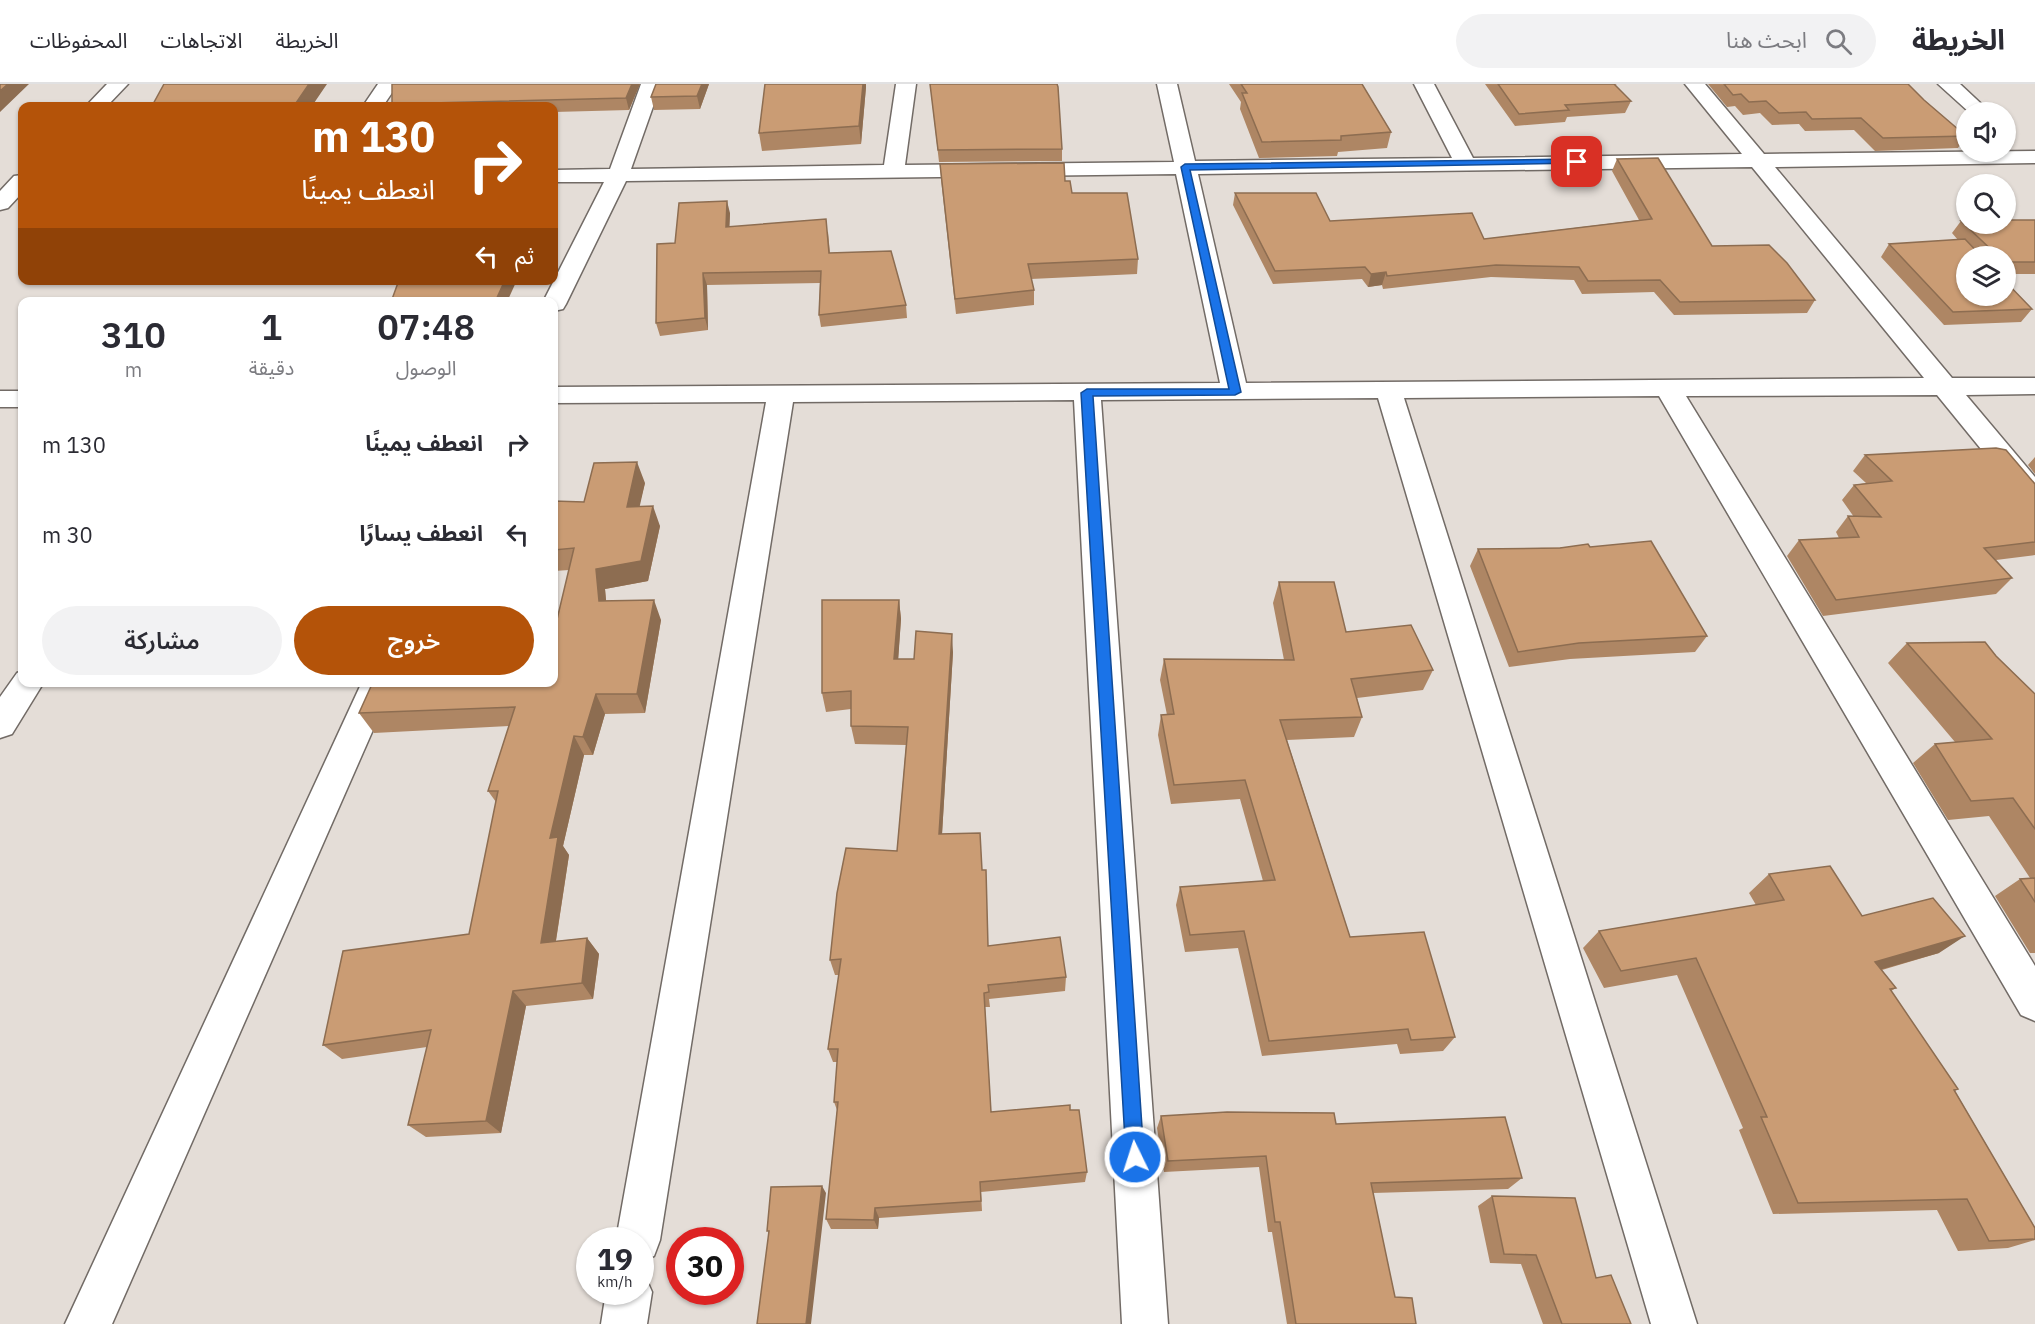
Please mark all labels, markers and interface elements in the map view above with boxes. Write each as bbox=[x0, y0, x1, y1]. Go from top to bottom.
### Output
search box bbox=[1456, 14, 1876, 68]
text: الخريطة bbox=[1912, 21, 2005, 58]
text: ابحث هنا bbox=[1726, 25, 1807, 54]
icon: search bbox=[1822, 25, 1855, 58]
text: المحفوظات bbox=[30, 26, 127, 54]
text: الاتجاهات bbox=[160, 26, 242, 54]
text: الخريطة bbox=[275, 26, 338, 54]
map controls bbox=[1956, 102, 2016, 306]
button: sound bbox=[1956, 102, 2016, 162]
text: 130 m bbox=[312, 109, 435, 164]
icon: right bbox=[456, 126, 534, 204]
pin bbox=[1551, 136, 1602, 187]
icon: arrive bbox=[1560, 145, 1593, 178]
text: انعطف يمينًا bbox=[301, 171, 435, 206]
button: search bbox=[1956, 174, 2016, 234]
icon: left bbox=[470, 240, 503, 273]
text: ثم bbox=[515, 241, 534, 270]
button: layers bbox=[1956, 246, 2016, 306]
text: 1 bbox=[261, 303, 282, 350]
text: 07:48 bbox=[377, 303, 475, 350]
text: 310 bbox=[101, 311, 166, 358]
text: دقيقة bbox=[249, 354, 294, 381]
text: الوصول bbox=[396, 354, 457, 381]
text: m bbox=[125, 356, 142, 383]
text: انعطف يمينًا bbox=[365, 428, 483, 457]
icon: right bbox=[501, 428, 534, 461]
text: 130 m bbox=[42, 430, 106, 459]
text: انعطف يسارًا bbox=[360, 518, 483, 547]
icon: left bbox=[501, 518, 534, 551]
text: 30 m bbox=[42, 520, 93, 549]
button: مشاركة bbox=[42, 606, 282, 675]
button: خروج bbox=[294, 606, 534, 675]
position arrow bbox=[1103, 1125, 1167, 1189]
speed limit sign: 30 bbox=[666, 1227, 744, 1305]
text: 19 bbox=[597, 1239, 633, 1278]
text: km/h bbox=[597, 1272, 633, 1291]

